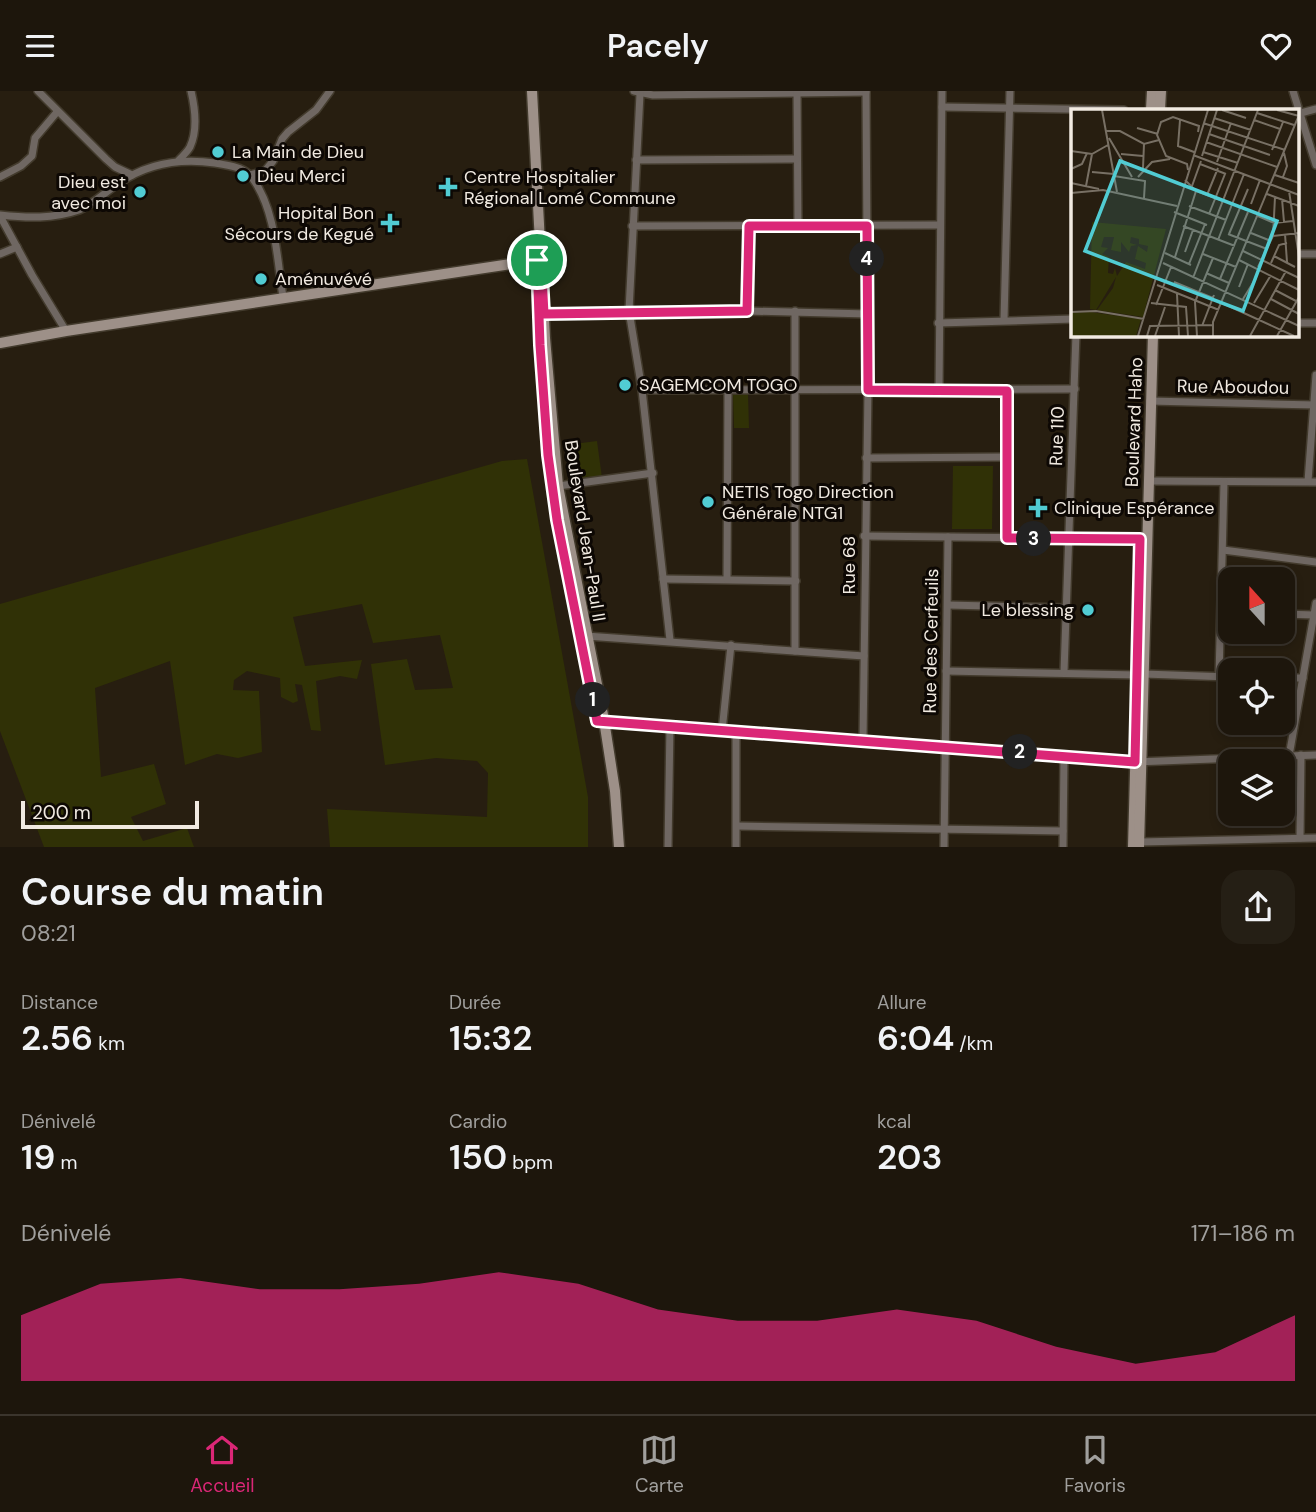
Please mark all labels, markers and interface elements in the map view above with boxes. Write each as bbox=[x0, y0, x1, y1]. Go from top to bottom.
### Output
text: Pacely bbox=[607, 25, 709, 67]
icon: menu bbox=[21, 27, 59, 65]
icon: heart bbox=[1257, 27, 1295, 65]
inset map bbox=[1071, 109, 1298, 336]
place label: La Main de Dieu bbox=[232, 140, 364, 164]
marker: La Main de Dieu bbox=[210, 144, 226, 160]
place label: Dieu Merci bbox=[257, 164, 345, 188]
place label: Centre Hospitalier Régional Lomé Commune bbox=[464, 165, 676, 210]
marker: Dieu Merci bbox=[235, 168, 251, 184]
place label: Dieu est avec moi bbox=[51, 170, 126, 215]
marker: Centre Hospitalier Régional Lomé Commune bbox=[438, 177, 458, 197]
marker: Dieu est avec moi bbox=[132, 184, 148, 200]
place label: Hopital Bon Sécours de Kegué bbox=[225, 201, 374, 246]
marker: Hopital Bon Sécours de Kegué bbox=[380, 213, 400, 233]
pin bbox=[507, 230, 567, 290]
icon: arrive bbox=[518, 241, 556, 279]
pin: 4 bbox=[850, 241, 884, 277]
text: 4 bbox=[860, 246, 873, 271]
place label: Aménuvévé bbox=[275, 267, 372, 291]
marker: Aménuvévé bbox=[253, 271, 269, 287]
street label: Boulevard Haho bbox=[1120, 357, 1148, 487]
place label: SAGEMCOM TOGO bbox=[639, 373, 797, 397]
street label: Rue Aboudou bbox=[1177, 374, 1289, 400]
marker: SAGEMCOM TOGO bbox=[617, 377, 633, 393]
street label: Rue 110 bbox=[1044, 406, 1070, 466]
street label: Boulevard Jean-Paul II bbox=[559, 439, 611, 623]
place label: NETIS Togo Direction Générale NTG1 bbox=[722, 480, 894, 525]
marker: NETIS Togo Direction Générale NTG1 bbox=[700, 494, 716, 510]
place label: Clinique Espérance bbox=[1054, 496, 1215, 520]
marker: Clinique Espérance bbox=[1028, 498, 1048, 518]
pin: 3 bbox=[1016, 521, 1052, 557]
text: 3 bbox=[1028, 526, 1039, 551]
street label: Rue 68 bbox=[837, 536, 861, 594]
north arrow bbox=[1218, 567, 1295, 644]
map controls bbox=[1218, 567, 1295, 826]
street label: Rue des Cerfeuils bbox=[918, 568, 944, 714]
place label: Le blessing bbox=[982, 598, 1074, 622]
marker: Le blessing bbox=[1080, 602, 1096, 618]
button: locate bbox=[1218, 658, 1295, 735]
pin: 1 bbox=[576, 683, 610, 717]
text: 1 bbox=[589, 687, 596, 712]
pin: 2 bbox=[1002, 735, 1038, 769]
text: 2 bbox=[1014, 739, 1025, 764]
button: layers bbox=[1218, 749, 1295, 826]
scale bar bbox=[21, 798, 200, 830]
text: 200 m bbox=[32, 800, 91, 825]
text: Course du matin bbox=[21, 867, 324, 917]
button: share bbox=[1221, 870, 1295, 944]
text: 08:21 bbox=[21, 918, 76, 948]
text: Distance bbox=[21, 990, 98, 1015]
text: Durée bbox=[449, 990, 501, 1015]
text: Allure bbox=[877, 990, 926, 1015]
text: 2.56 bbox=[21, 1015, 93, 1061]
text: 15:32 bbox=[449, 1015, 532, 1061]
text: 6:04 bbox=[877, 1015, 954, 1061]
text: km bbox=[93, 1031, 125, 1056]
text: /km bbox=[954, 1031, 993, 1056]
text: Dénivelé bbox=[21, 1109, 96, 1134]
text: Cardio bbox=[449, 1109, 507, 1134]
text: kcal bbox=[877, 1109, 911, 1134]
text: 19 bbox=[21, 1134, 55, 1180]
text: 150 bbox=[449, 1134, 507, 1180]
text: 203 bbox=[877, 1134, 942, 1180]
text: m bbox=[55, 1150, 77, 1175]
text: bpm bbox=[507, 1150, 553, 1175]
text: Dénivelé bbox=[21, 1218, 111, 1248]
text: 171–186 m bbox=[1191, 1218, 1295, 1248]
tab: Accueil bbox=[190, 1431, 255, 1498]
tab: Carte bbox=[635, 1431, 684, 1498]
tab: Favoris bbox=[1064, 1431, 1126, 1498]

